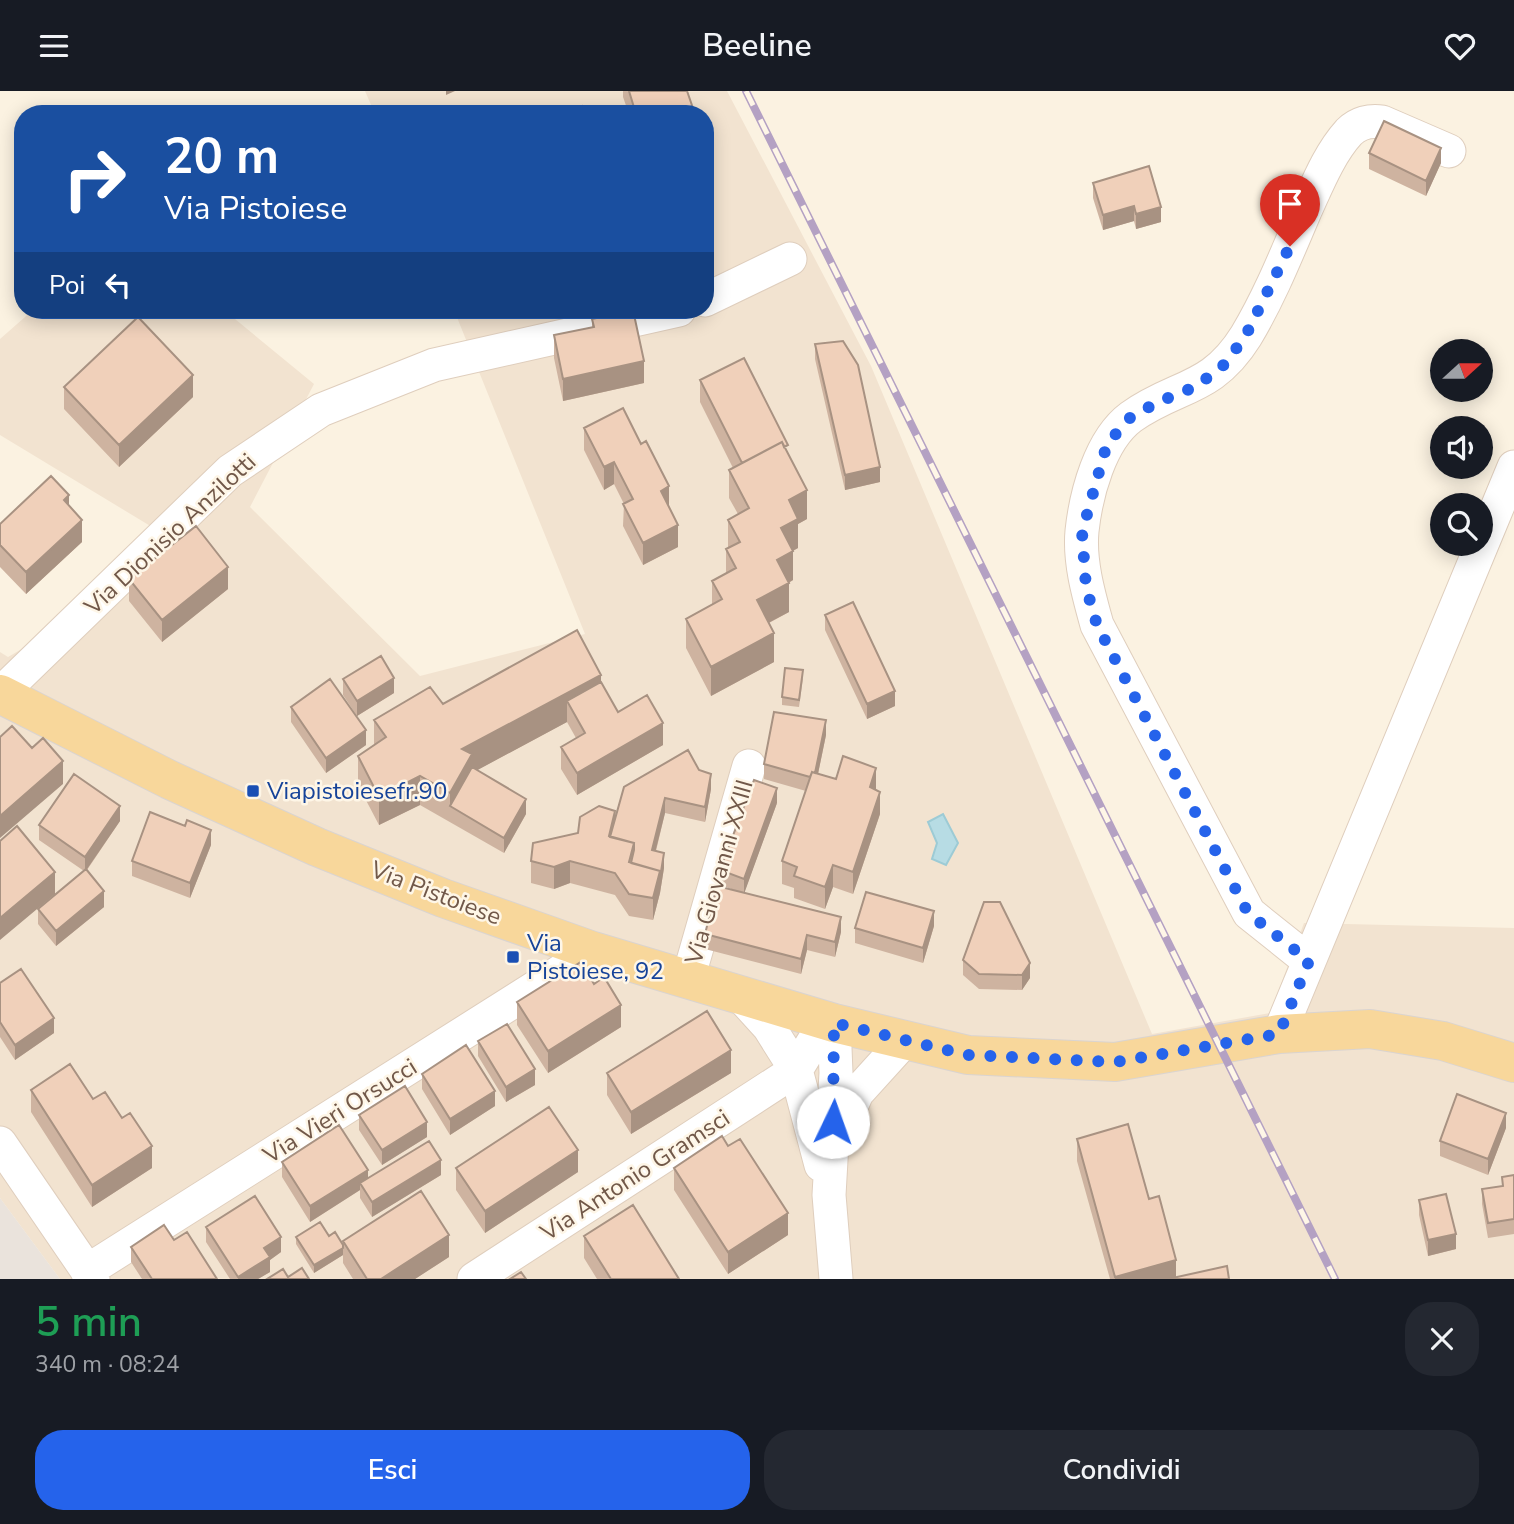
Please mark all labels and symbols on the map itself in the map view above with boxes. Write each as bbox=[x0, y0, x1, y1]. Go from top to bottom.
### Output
pin bbox=[1260, 174, 1320, 246]
north arrow bbox=[1430, 339, 1493, 403]
street label: Via Dionisio Anzilotti bbox=[77, 446, 263, 623]
place label: Viapistoiesefr.90 bbox=[266, 775, 447, 807]
street label: Via Giovanni XXIII bbox=[677, 776, 761, 969]
marker: Viapistoiesefr.90 bbox=[245, 783, 261, 799]
street label: Via Pistoiese bbox=[365, 853, 506, 933]
place label: Via Pistoiese, 92 bbox=[526, 927, 664, 987]
marker: Via Pistoiese, 92 bbox=[505, 949, 521, 965]
street label: Via Vieri Orsucci bbox=[256, 1051, 423, 1172]
position arrow bbox=[796, 1085, 870, 1159]
street label: Via Antonio Gramsci bbox=[533, 1102, 736, 1249]

